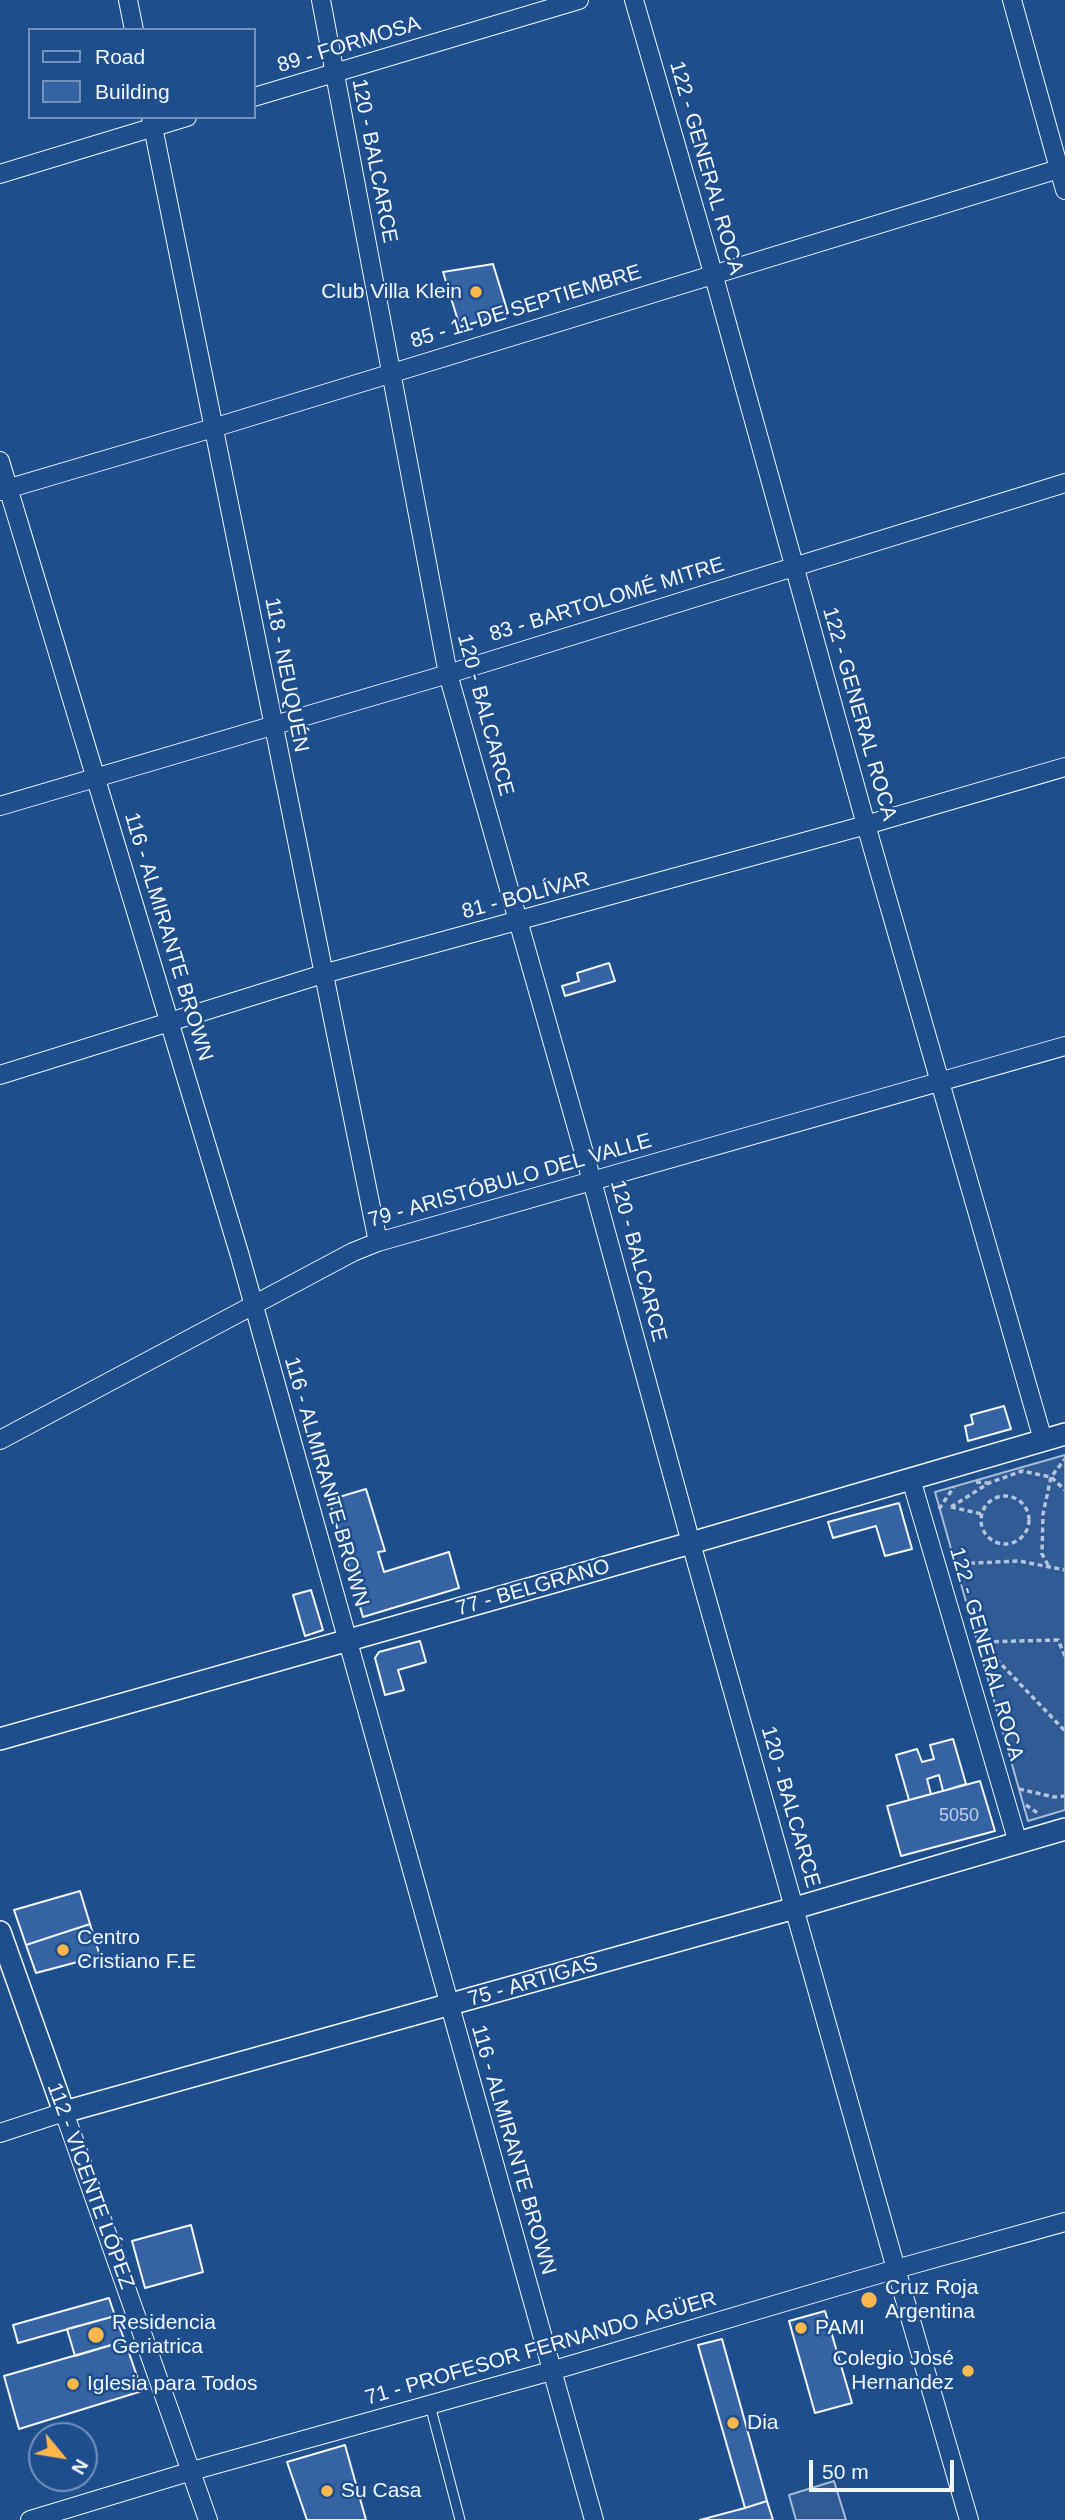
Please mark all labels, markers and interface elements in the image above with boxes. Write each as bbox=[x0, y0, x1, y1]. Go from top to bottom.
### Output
street label: 89 - FORMOSA bbox=[274, 11, 424, 79]
legend bbox=[28, 28, 256, 119]
text: Road bbox=[95, 45, 145, 68]
street label: 122 - GENERAL ROCA bbox=[663, 59, 749, 277]
street label: 120 - BALCARCE bbox=[346, 77, 402, 245]
text: Building bbox=[95, 80, 170, 103]
street label: 85 - 11 DE SEPTIEMBRE bbox=[408, 260, 644, 354]
place label: Club Villa Klein bbox=[321, 279, 462, 305]
marker: Club Villa Klein bbox=[468, 284, 484, 300]
street label: 83 - BARTOLOMÉ MITRE bbox=[487, 552, 727, 648]
street label: 118 - NEUQUÉN bbox=[259, 595, 313, 755]
street label: 122 - GENERAL ROCA bbox=[816, 605, 902, 823]
street label: 120 - BALCARCE bbox=[451, 631, 519, 799]
street label: 116 - ALMIRANTE BROWN bbox=[118, 810, 218, 1064]
street label: 81 - BOLÍVAR bbox=[459, 867, 593, 925]
street label: 79 - ARISTÓBULO DEL VALLE bbox=[365, 1128, 655, 1234]
street label: 120 - BALCARCE bbox=[604, 1177, 672, 1345]
street label: 116 - ALMIRANTE BROWN bbox=[278, 1354, 374, 1610]
street label: 122 - GENERAL ROCA bbox=[943, 1545, 1029, 1763]
street label: 77 - BELGRANO bbox=[453, 1554, 613, 1622]
street label: 120 - BALCARCE bbox=[755, 1723, 825, 1891]
house number: 5050 bbox=[939, 1805, 979, 1827]
place label: Centro Cristiano F.E bbox=[77, 1925, 196, 1975]
marker: Centro Cristiano F.E bbox=[55, 1942, 71, 1958]
street label: 75 - ARTIGAS bbox=[465, 1951, 601, 2013]
street label: 116 - ALMIRANTE BROWN bbox=[465, 2022, 561, 2278]
street label: 112 - VICENTE LÓPEZ bbox=[41, 2079, 139, 2293]
place label: Cruz Roja Argentina bbox=[885, 2275, 978, 2325]
street label: 71 - PROFESOR FERNANDO AGÜER bbox=[363, 2287, 719, 2411]
marker: Cruz Roja Argentina bbox=[859, 2290, 879, 2310]
place label: Residencia Geriatrica bbox=[112, 2310, 216, 2360]
place label: PAMI bbox=[815, 2315, 865, 2341]
marker: PAMI bbox=[793, 2320, 809, 2336]
marker: Residencia Geriatrica bbox=[86, 2325, 106, 2345]
place label: Colegio José Hernandez bbox=[833, 2346, 954, 2396]
marker: Colegio José Hernandez bbox=[960, 2363, 976, 2379]
place label: Iglesia para Todos bbox=[87, 2371, 257, 2397]
marker: Iglesia para Todos bbox=[65, 2376, 81, 2392]
place label: Dia bbox=[747, 2410, 779, 2436]
marker: Dia bbox=[725, 2415, 741, 2431]
north arrow bbox=[28, 2422, 98, 2492]
scale bar bbox=[813, 2446, 958, 2490]
text: N bbox=[67, 2456, 92, 2478]
text: 50 m bbox=[822, 2460, 869, 2483]
place label: Su Casa bbox=[341, 2478, 422, 2504]
marker: Su Casa bbox=[319, 2483, 335, 2499]

